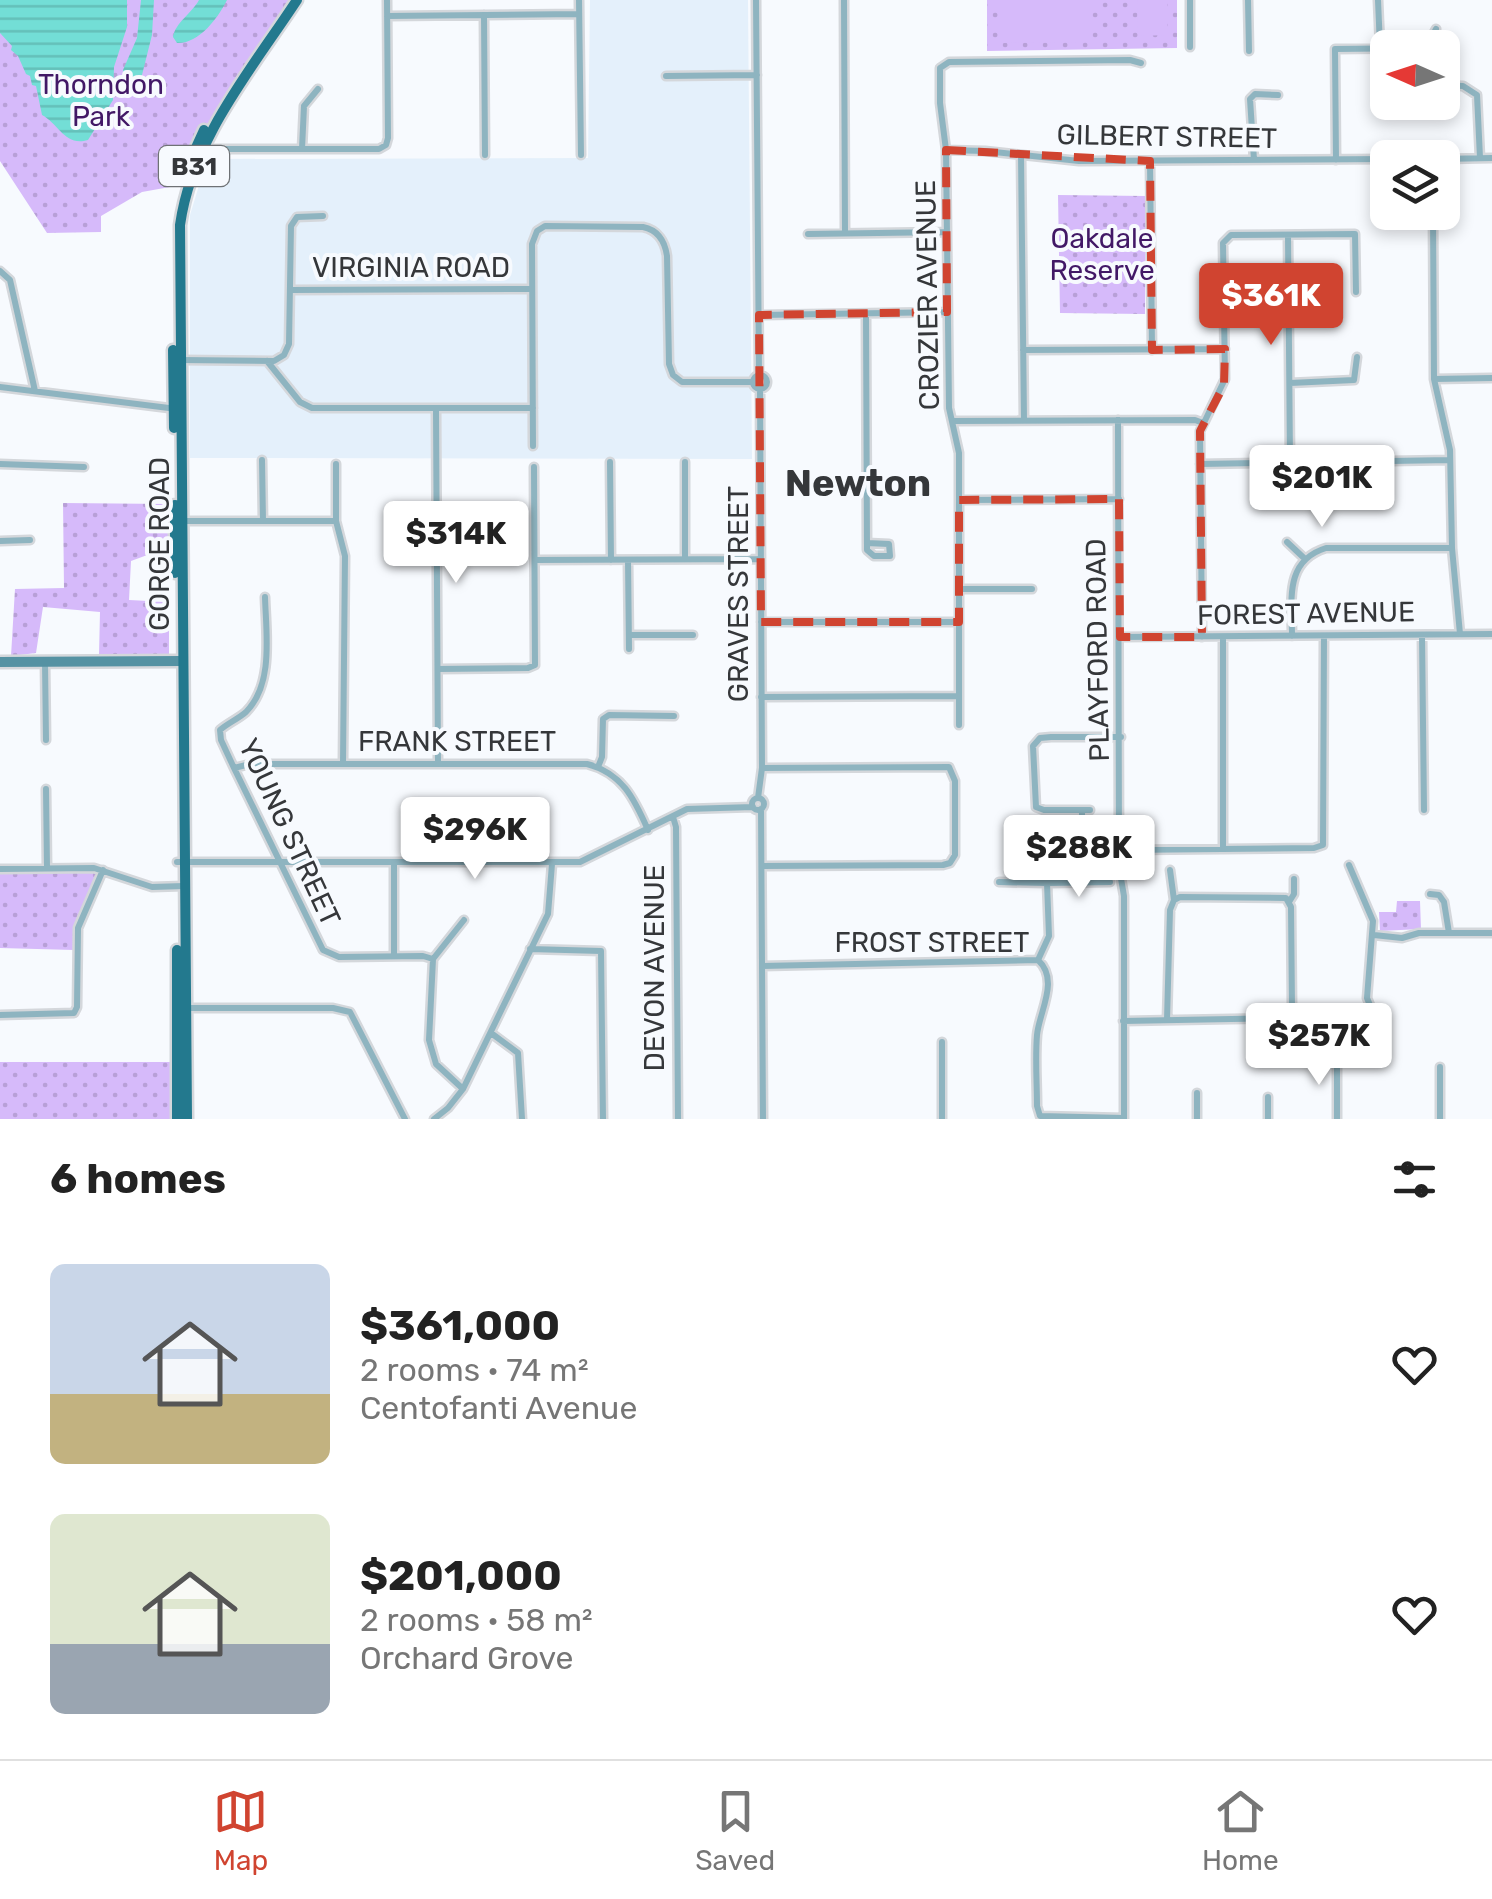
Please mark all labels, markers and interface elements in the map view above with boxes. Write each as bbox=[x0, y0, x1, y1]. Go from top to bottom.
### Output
north arrow bbox=[1370, 30, 1460, 120]
map controls bbox=[1370, 30, 1460, 230]
park label: Thorndon Park bbox=[38, 68, 164, 133]
street label: GILBERT STREET bbox=[1056, 118, 1278, 155]
button: layers bbox=[1370, 140, 1460, 230]
road number: B31 bbox=[159, 146, 229, 186]
street label: CROZIER AVENUE bbox=[909, 180, 946, 410]
park label: Oakdale Reserve bbox=[1049, 222, 1155, 287]
street label: VIRGINIA ROAD bbox=[312, 251, 510, 284]
pin: $361K bbox=[1201, 263, 1341, 348]
text: $361K bbox=[1221, 276, 1321, 314]
pin: $201K bbox=[1252, 445, 1392, 530]
street label: GORGE ROAD bbox=[143, 457, 176, 631]
text: $201K bbox=[1271, 458, 1373, 496]
district label: Newton bbox=[785, 460, 931, 506]
street label: GRAVES STREET bbox=[722, 486, 755, 702]
pin: $314K bbox=[386, 501, 526, 586]
text: $314K bbox=[405, 514, 507, 552]
street label: PLAYFORD ROAD bbox=[1079, 538, 1116, 762]
street label: FOREST AVENUE bbox=[1197, 595, 1415, 632]
street label: FRANK STREET bbox=[358, 725, 556, 758]
street label: YOUNG STREET bbox=[232, 733, 347, 931]
pin: $296K bbox=[405, 797, 545, 882]
text: $296K bbox=[423, 810, 527, 848]
pin: $288K bbox=[1009, 815, 1149, 900]
text: $288K bbox=[1026, 828, 1132, 866]
street label: DEVON AVENUE bbox=[638, 864, 671, 1072]
street label: FROST STREET bbox=[834, 926, 1030, 959]
pin: $257K bbox=[1249, 1003, 1389, 1088]
text: $257K bbox=[1268, 1016, 1370, 1054]
icon: filters bbox=[1387, 1152, 1442, 1207]
text: 6 homes bbox=[50, 1154, 226, 1204]
text: $361,000 bbox=[360, 1301, 560, 1351]
icon: home bbox=[130, 1304, 250, 1424]
icon: heart bbox=[1387, 1337, 1442, 1392]
text: 2 rooms · 74 m² bbox=[360, 1351, 589, 1389]
text: Centofanti Avenue bbox=[360, 1389, 637, 1427]
text: $201,000 bbox=[360, 1551, 562, 1601]
icon: home bbox=[130, 1554, 250, 1674]
icon: heart bbox=[1387, 1587, 1442, 1642]
text: 2 rooms · 58 m² bbox=[360, 1601, 593, 1639]
text: Orchard Grove bbox=[360, 1639, 574, 1677]
tab: Map bbox=[213, 1784, 268, 1877]
tab: Saved bbox=[695, 1784, 775, 1877]
tab: Home bbox=[1202, 1784, 1279, 1877]

